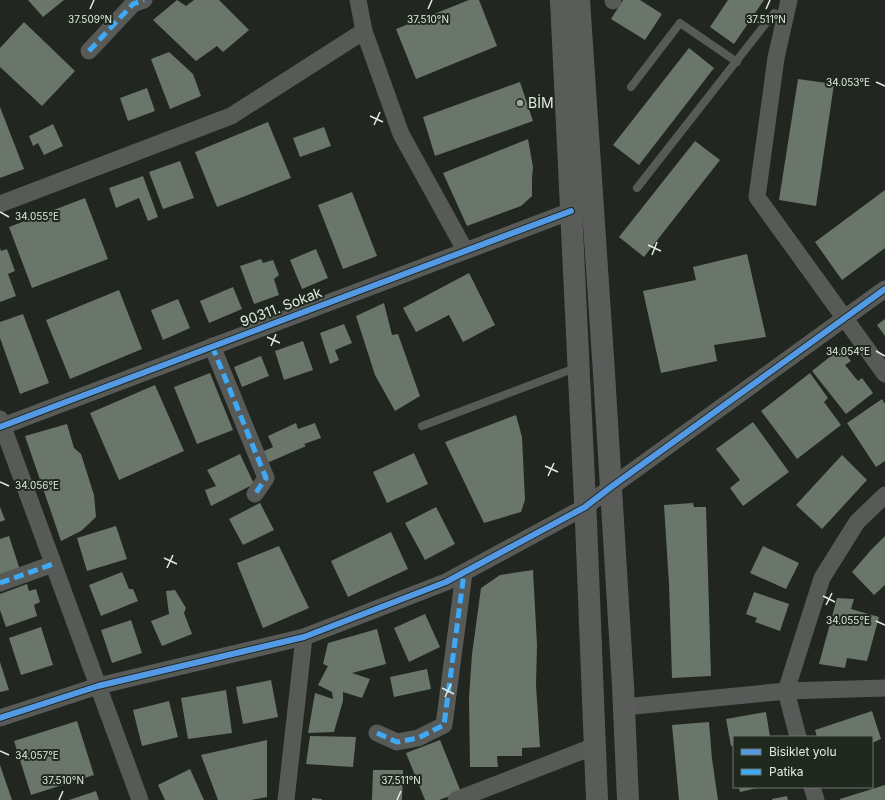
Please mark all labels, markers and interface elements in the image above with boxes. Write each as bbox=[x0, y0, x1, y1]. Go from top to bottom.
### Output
text: 37.509°N bbox=[68, 13, 112, 25]
text: 37.510°N bbox=[407, 13, 449, 25]
text: 37.511°N bbox=[746, 13, 786, 25]
text: 34.053°E bbox=[826, 76, 870, 88]
place label: BİM bbox=[528, 94, 554, 111]
marker: BİM bbox=[515, 98, 525, 108]
text: 34.055°E bbox=[15, 210, 59, 222]
street label: 90311. Sokak bbox=[238, 283, 324, 330]
text: 34.054°E bbox=[826, 345, 870, 357]
text: 34.056°E bbox=[15, 479, 59, 491]
text: 34.055°E bbox=[826, 614, 870, 626]
legend bbox=[733, 736, 873, 788]
text: Bisiklet yolu bbox=[769, 744, 837, 759]
text: 34.057°E bbox=[15, 749, 59, 761]
text: Patika bbox=[769, 764, 804, 779]
text: 37.510°N bbox=[42, 774, 84, 786]
text: 37.511°N bbox=[381, 774, 421, 786]

